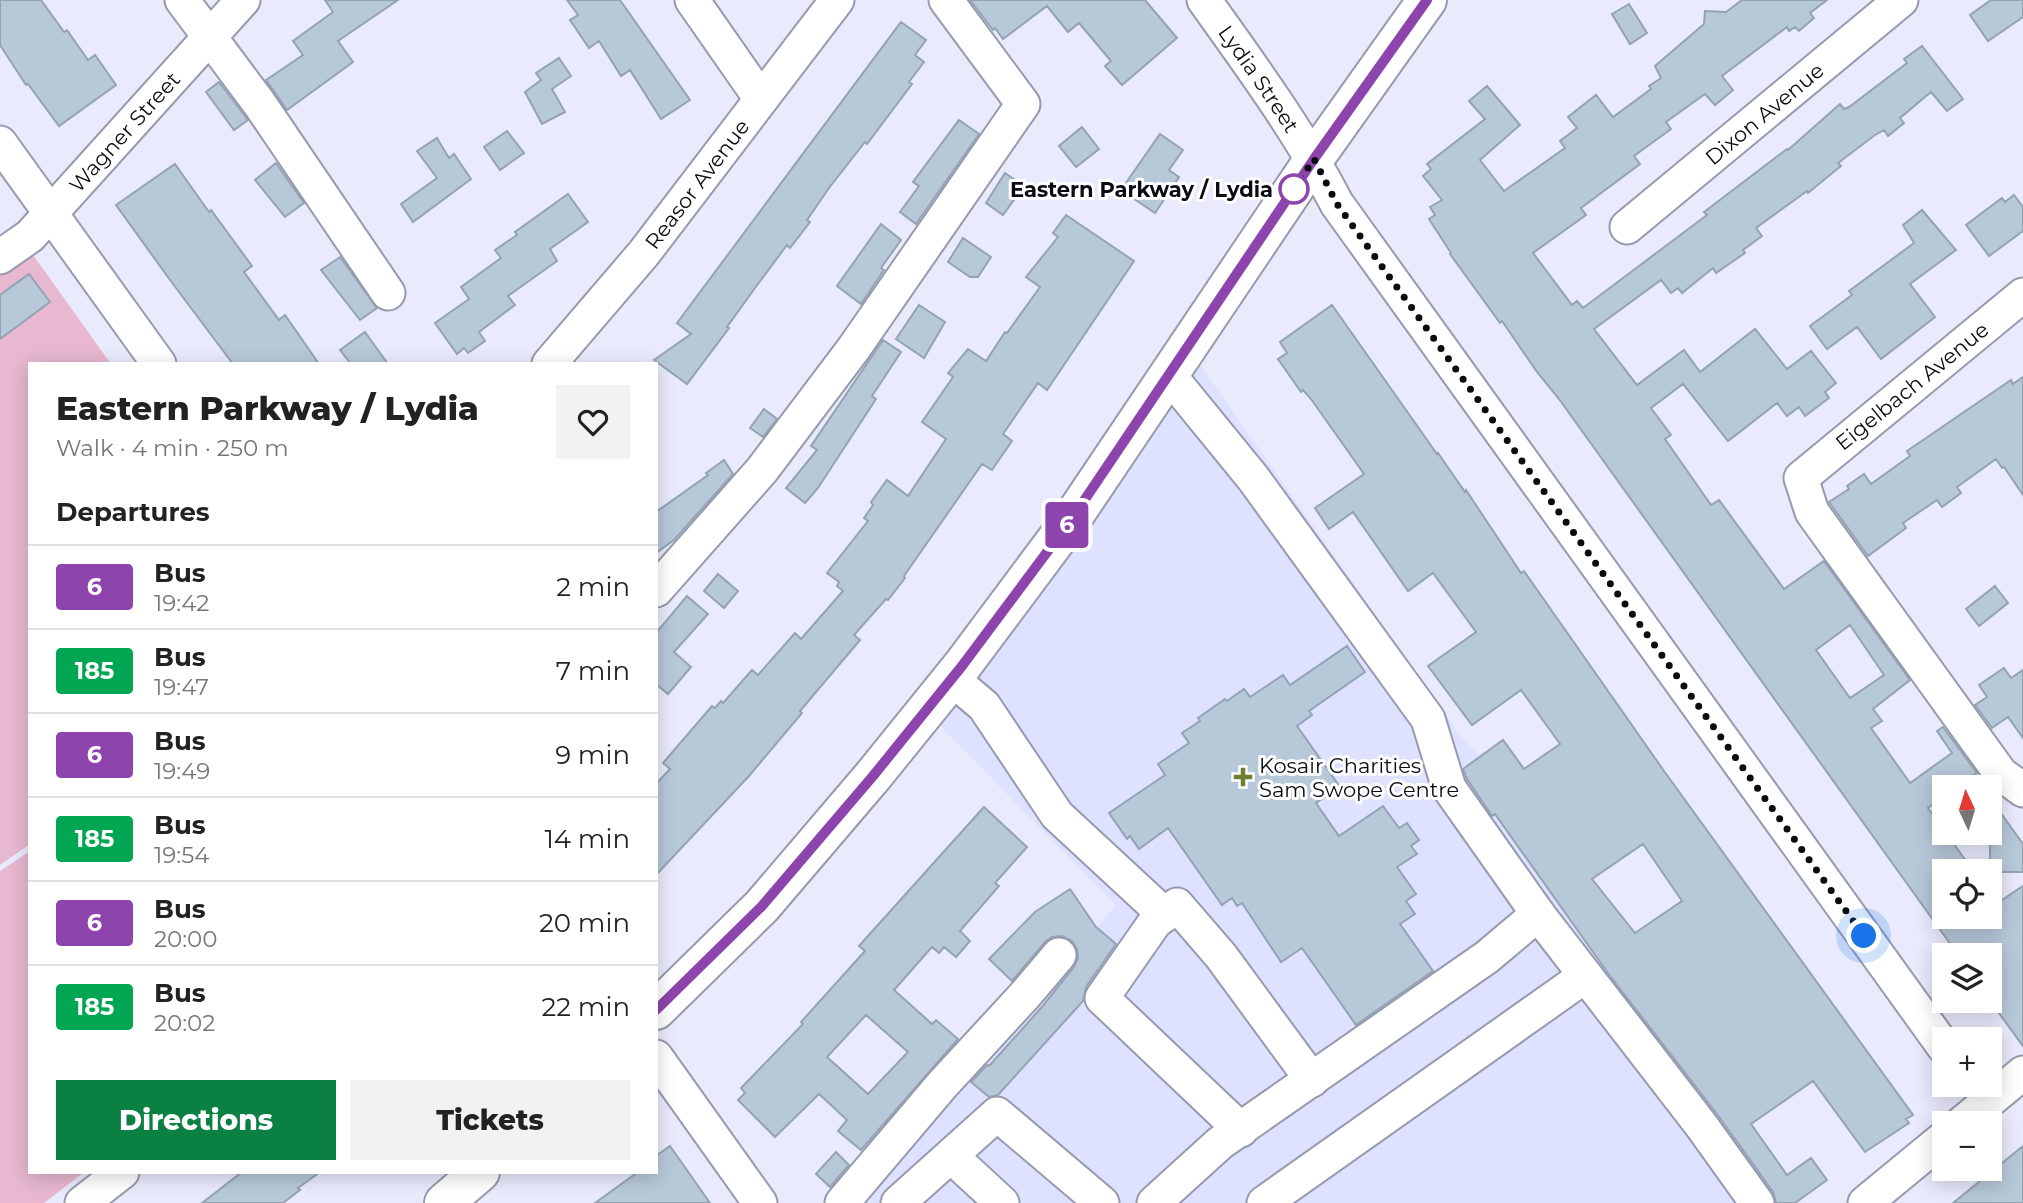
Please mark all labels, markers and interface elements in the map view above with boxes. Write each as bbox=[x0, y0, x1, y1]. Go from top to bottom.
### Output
street label: Lydia Street bbox=[1213, 20, 1305, 137]
street label: Dixon Avenue bbox=[1700, 57, 1828, 170]
street label: Wagner Street bbox=[63, 67, 185, 197]
street label: Reasor Avenue bbox=[639, 114, 754, 254]
marker: Eastern Parkway / Lydia bbox=[1279, 174, 1309, 204]
place label: Eastern Parkway / Lydia bbox=[1010, 177, 1273, 202]
street label: Eigelbach Avenue bbox=[1830, 317, 1994, 455]
button: heart bbox=[556, 385, 630, 459]
text: Eastern Parkway / Lydia bbox=[56, 388, 479, 428]
text: Walk · 4 min · 250 m bbox=[56, 434, 289, 462]
text: Departures bbox=[56, 496, 210, 528]
line badge: 6 bbox=[1044, 502, 1090, 548]
text: 6 bbox=[1059, 510, 1075, 539]
text: Bus bbox=[154, 557, 206, 589]
text: 2 min bbox=[556, 571, 630, 603]
text: 6 bbox=[87, 572, 102, 601]
text: 19:42 bbox=[154, 589, 209, 617]
text: Bus bbox=[154, 641, 206, 673]
text: 7 min bbox=[556, 655, 630, 687]
text: 185 bbox=[75, 656, 114, 685]
text: 19:47 bbox=[154, 673, 209, 701]
text: Bus bbox=[154, 725, 206, 757]
text: 9 min bbox=[555, 739, 630, 771]
text: 6 bbox=[87, 740, 102, 769]
place label: Kosair Charities Sam Swope Centre bbox=[1259, 753, 1459, 802]
text: 19:49 bbox=[154, 757, 210, 785]
marker: Kosair Charities Sam Swope Centre bbox=[1233, 767, 1253, 787]
north arrow bbox=[1932, 775, 2002, 845]
map controls bbox=[1932, 775, 2002, 1181]
text: Bus bbox=[154, 809, 206, 841]
text: 14 min bbox=[544, 823, 630, 855]
text: 185 bbox=[75, 824, 114, 853]
text: 19:54 bbox=[154, 841, 209, 869]
button: locate bbox=[1932, 859, 2002, 929]
text: Bus bbox=[154, 893, 206, 925]
text: 20 min bbox=[539, 907, 630, 939]
text: 6 bbox=[87, 908, 102, 937]
your location bbox=[1846, 918, 1881, 953]
text: 20:00 bbox=[154, 925, 218, 953]
button: layers bbox=[1932, 943, 2002, 1013]
text: Bus bbox=[154, 977, 206, 1009]
text: 22 min bbox=[541, 991, 630, 1023]
text: 185 bbox=[75, 992, 114, 1021]
text: 20:02 bbox=[154, 1009, 215, 1037]
button: + bbox=[1932, 1027, 2002, 1097]
button: Directions bbox=[56, 1080, 336, 1160]
button: Tickets bbox=[350, 1080, 630, 1160]
button: − bbox=[1932, 1111, 2002, 1181]

